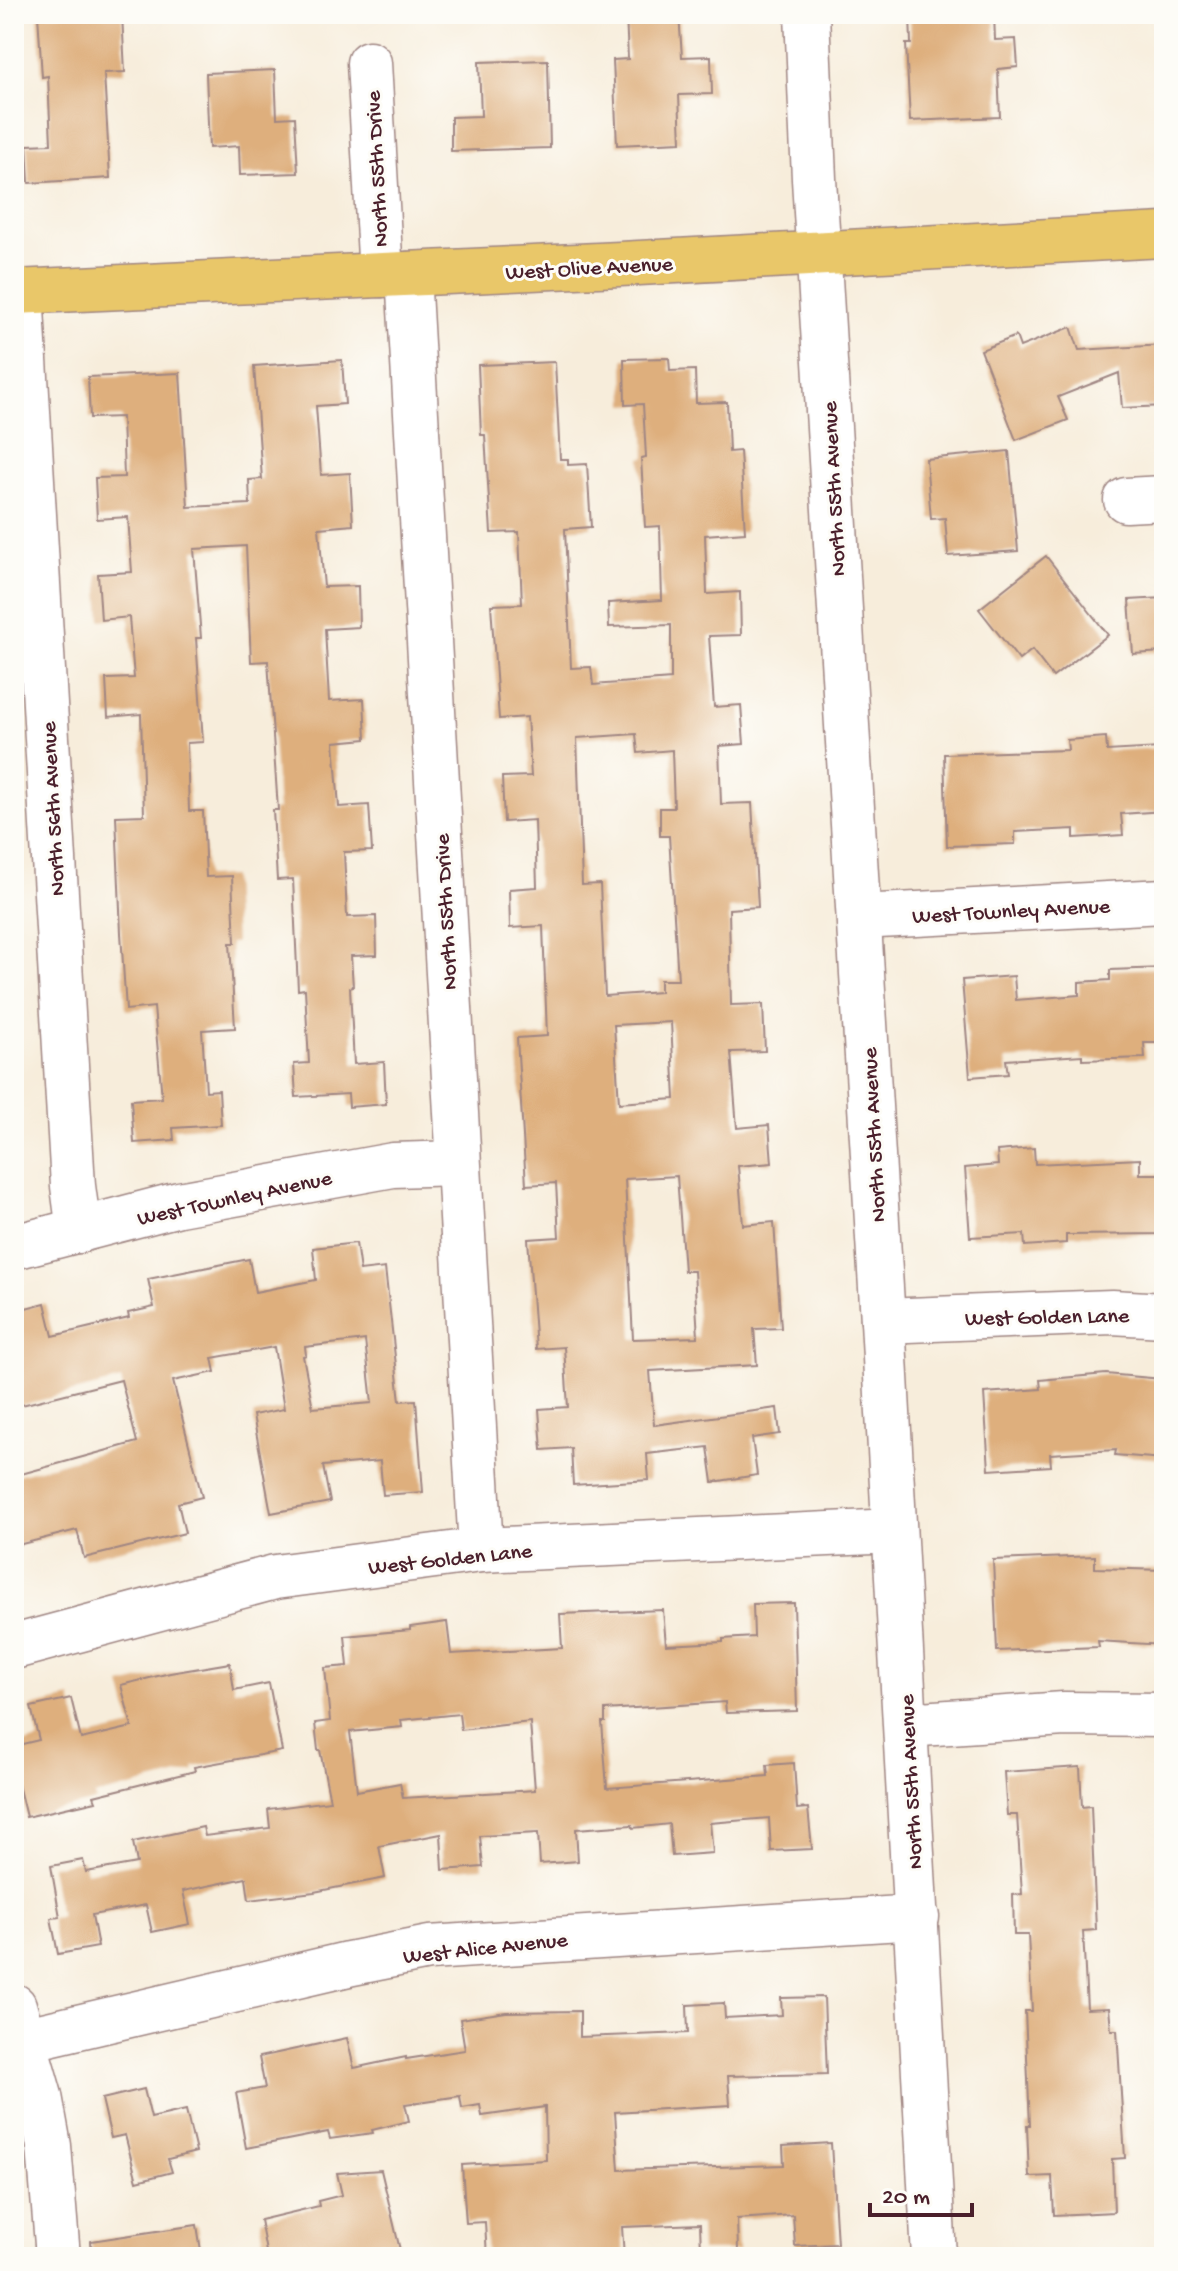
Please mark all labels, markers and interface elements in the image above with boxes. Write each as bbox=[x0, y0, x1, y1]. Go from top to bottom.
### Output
street label: North 55th Drive bbox=[362, 89, 396, 248]
street label: West Olive Avenue bbox=[505, 253, 674, 287]
street label: North 55th Avenue bbox=[818, 400, 854, 577]
street label: North 56th Avenue bbox=[37, 720, 73, 897]
street label: North 55th Drive bbox=[431, 832, 465, 991]
street label: West Townley Avenue bbox=[912, 895, 1111, 931]
street label: North 55th Avenue bbox=[858, 1046, 894, 1223]
street label: West Townley Avenue bbox=[135, 1166, 335, 1233]
street label: West Golden Lane bbox=[965, 1305, 1130, 1333]
street label: West Golden Lane bbox=[367, 1539, 534, 1583]
street label: North 55th Avenue bbox=[895, 1693, 931, 1870]
street label: West Alice Avenue bbox=[402, 1928, 570, 1972]
scale bar bbox=[870, 2167, 972, 2217]
text: 20 m bbox=[882, 2184, 930, 2213]

